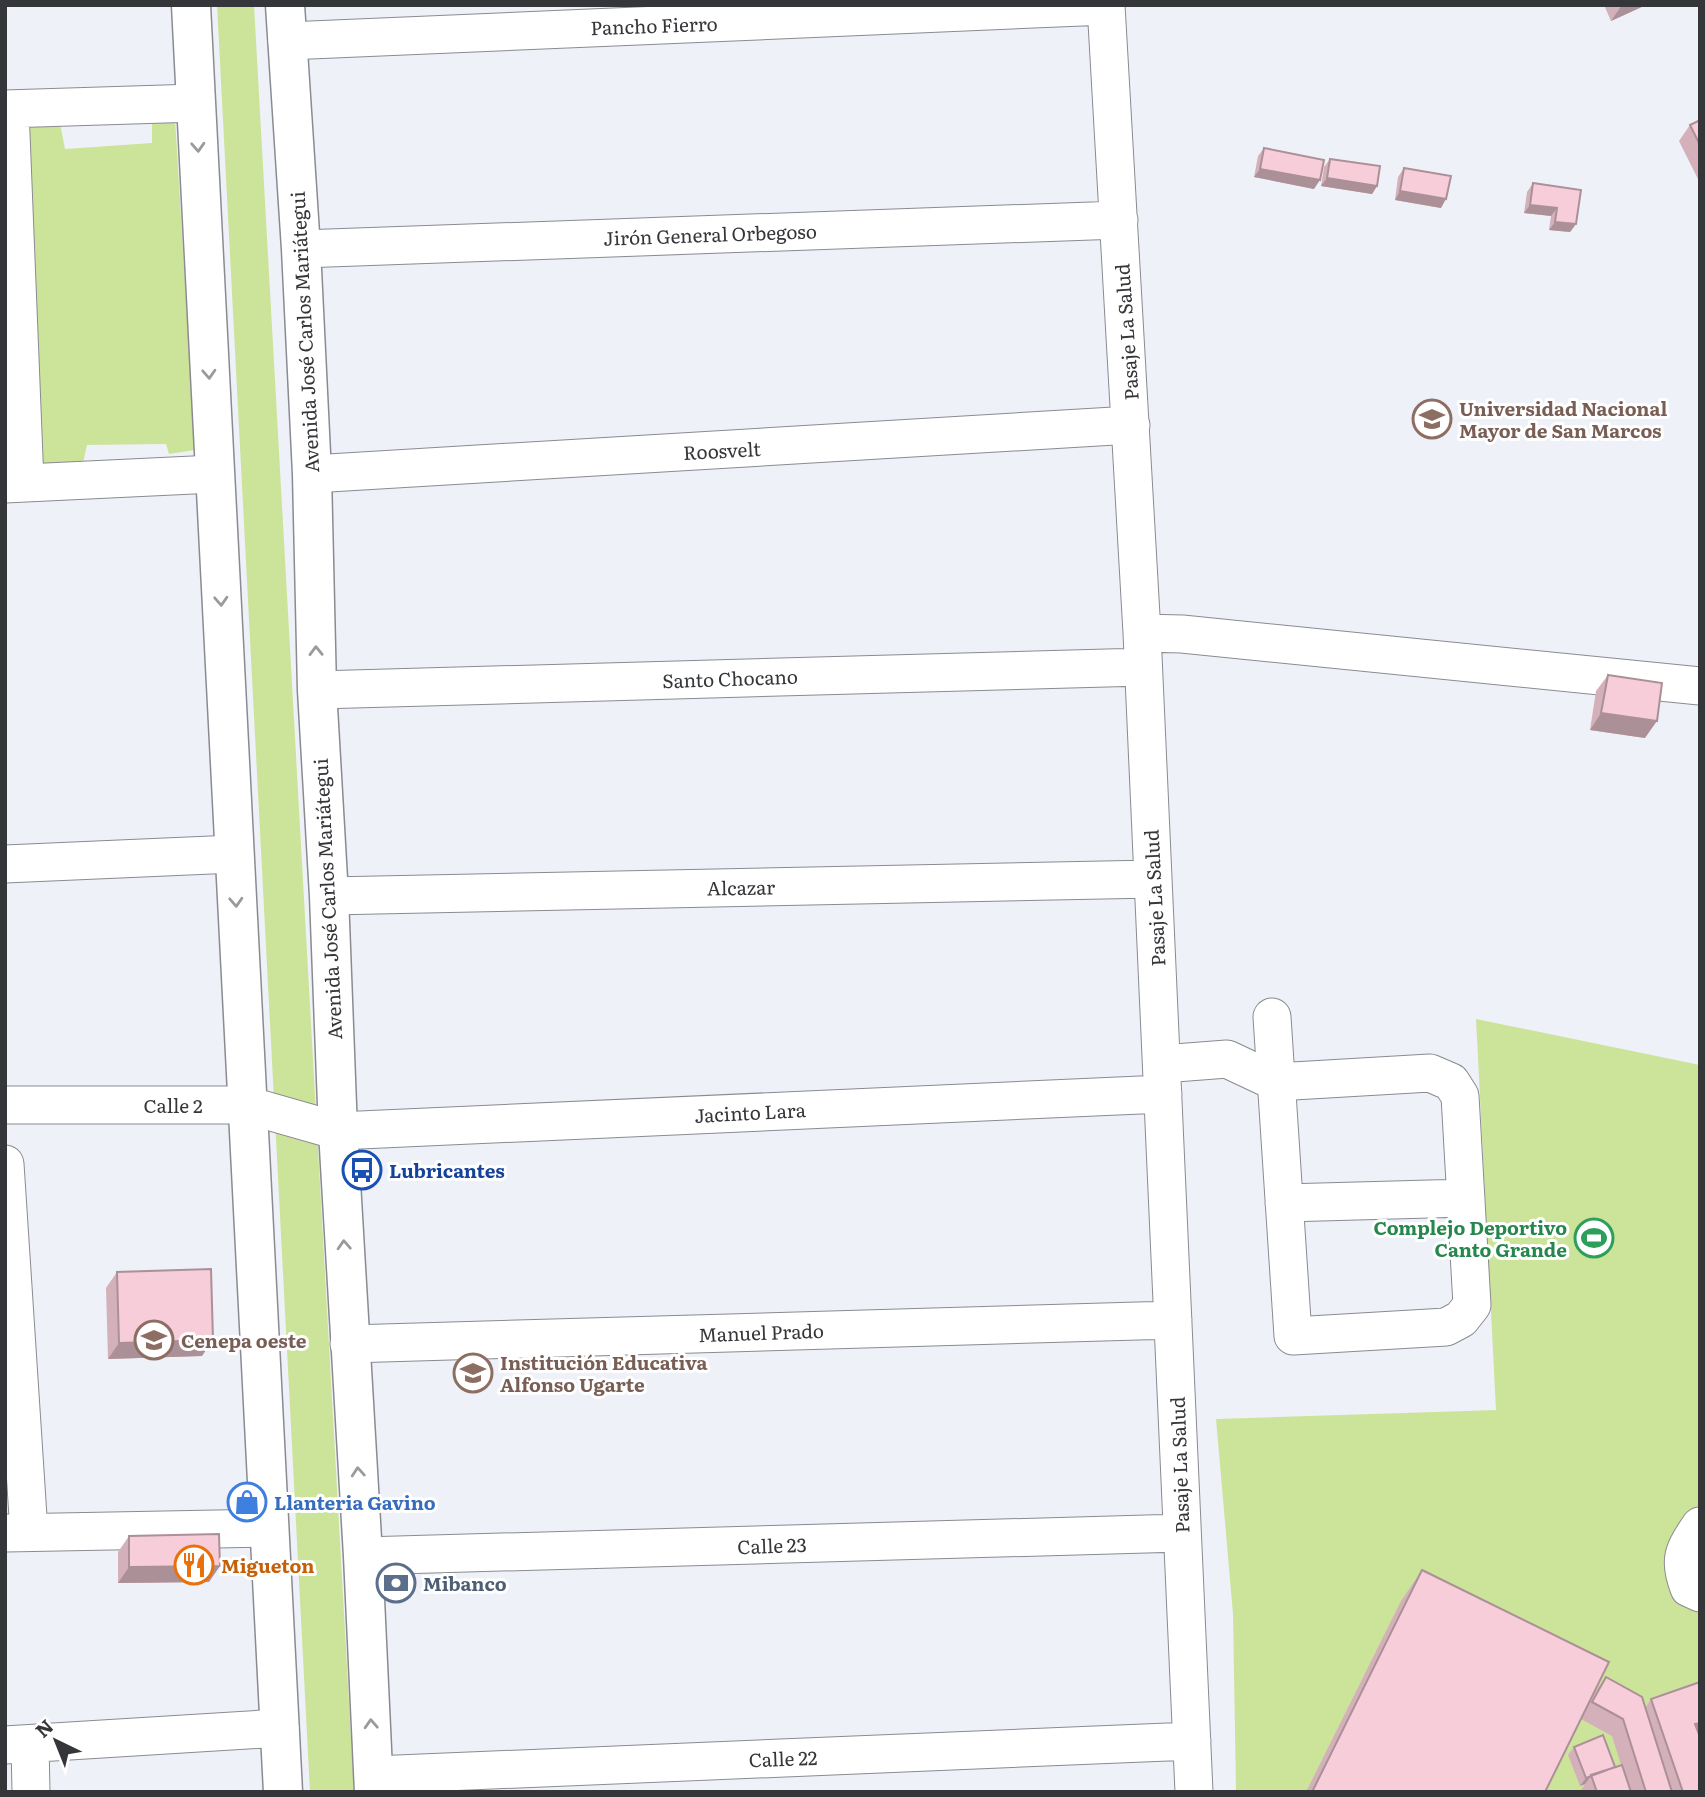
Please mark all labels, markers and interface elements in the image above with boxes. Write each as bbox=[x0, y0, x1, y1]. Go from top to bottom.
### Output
street label: Pancho Fierro bbox=[590, 9, 718, 41]
one-way arrow bbox=[191, 142, 206, 153]
street label: Avenida José Carlos Mariátegui bbox=[283, 191, 325, 473]
street label: Jirón General Orbegoso bbox=[603, 216, 817, 252]
street label: Pasaje La Salud bbox=[1107, 262, 1145, 401]
one-way arrow bbox=[202, 369, 217, 380]
place label: Universidad Nacional Mayor de San Marcos bbox=[1459, 394, 1667, 444]
school or university icon: Universidad Nacional Mayor de San Marcos bbox=[1411, 398, 1453, 440]
street label: Roosvelt bbox=[682, 434, 762, 466]
one-way arrow bbox=[213, 596, 228, 607]
one-way arrow bbox=[308, 645, 323, 656]
street label: Santo Chocano bbox=[662, 662, 798, 694]
street label: Avenida José Carlos Mariátegui bbox=[306, 758, 348, 1040]
street label: Pasaje La Salud bbox=[1136, 829, 1172, 967]
street label: Alcazar bbox=[707, 872, 775, 902]
one-way arrow bbox=[229, 897, 244, 908]
street label: Calle 2 bbox=[143, 1091, 203, 1119]
street label: Jacinto Lara bbox=[694, 1095, 807, 1129]
bus stop icon: Lubricantes bbox=[341, 1149, 383, 1191]
place label: Lubricantes bbox=[389, 1156, 505, 1184]
place label: Complejo Deportivo Canto Grande bbox=[1373, 1213, 1567, 1263]
sports icon: Complejo Deportivo Canto Grande bbox=[1573, 1217, 1615, 1259]
one-way arrow bbox=[337, 1239, 352, 1250]
street label: Manuel Prado bbox=[698, 1316, 824, 1348]
school or university icon: Cenepa oeste bbox=[133, 1319, 175, 1361]
place label: Cenepa oeste bbox=[181, 1326, 307, 1354]
place label: Institución Educativa Alfonso Ugarte bbox=[500, 1348, 708, 1398]
school or university icon: Institución Educativa Alfonso Ugarte bbox=[452, 1352, 494, 1394]
street label: Pasaje La Salud bbox=[1163, 1396, 1195, 1534]
one-way arrow bbox=[351, 1466, 366, 1477]
shop icon: Llanteria Gavino bbox=[226, 1481, 268, 1523]
place label: Llanteria Gavino bbox=[274, 1488, 436, 1516]
street label: Calle 23 bbox=[737, 1530, 807, 1560]
restaurant icon: Migueton bbox=[173, 1544, 215, 1586]
place label: Migueton bbox=[221, 1551, 314, 1579]
bank icon: Mibanco bbox=[375, 1562, 417, 1604]
place label: Mibanco bbox=[423, 1569, 507, 1597]
north arrow bbox=[21, 1706, 91, 1776]
text: N bbox=[28, 1712, 59, 1744]
one-way arrow bbox=[364, 1718, 379, 1729]
street label: Calle 22 bbox=[748, 1743, 818, 1773]

